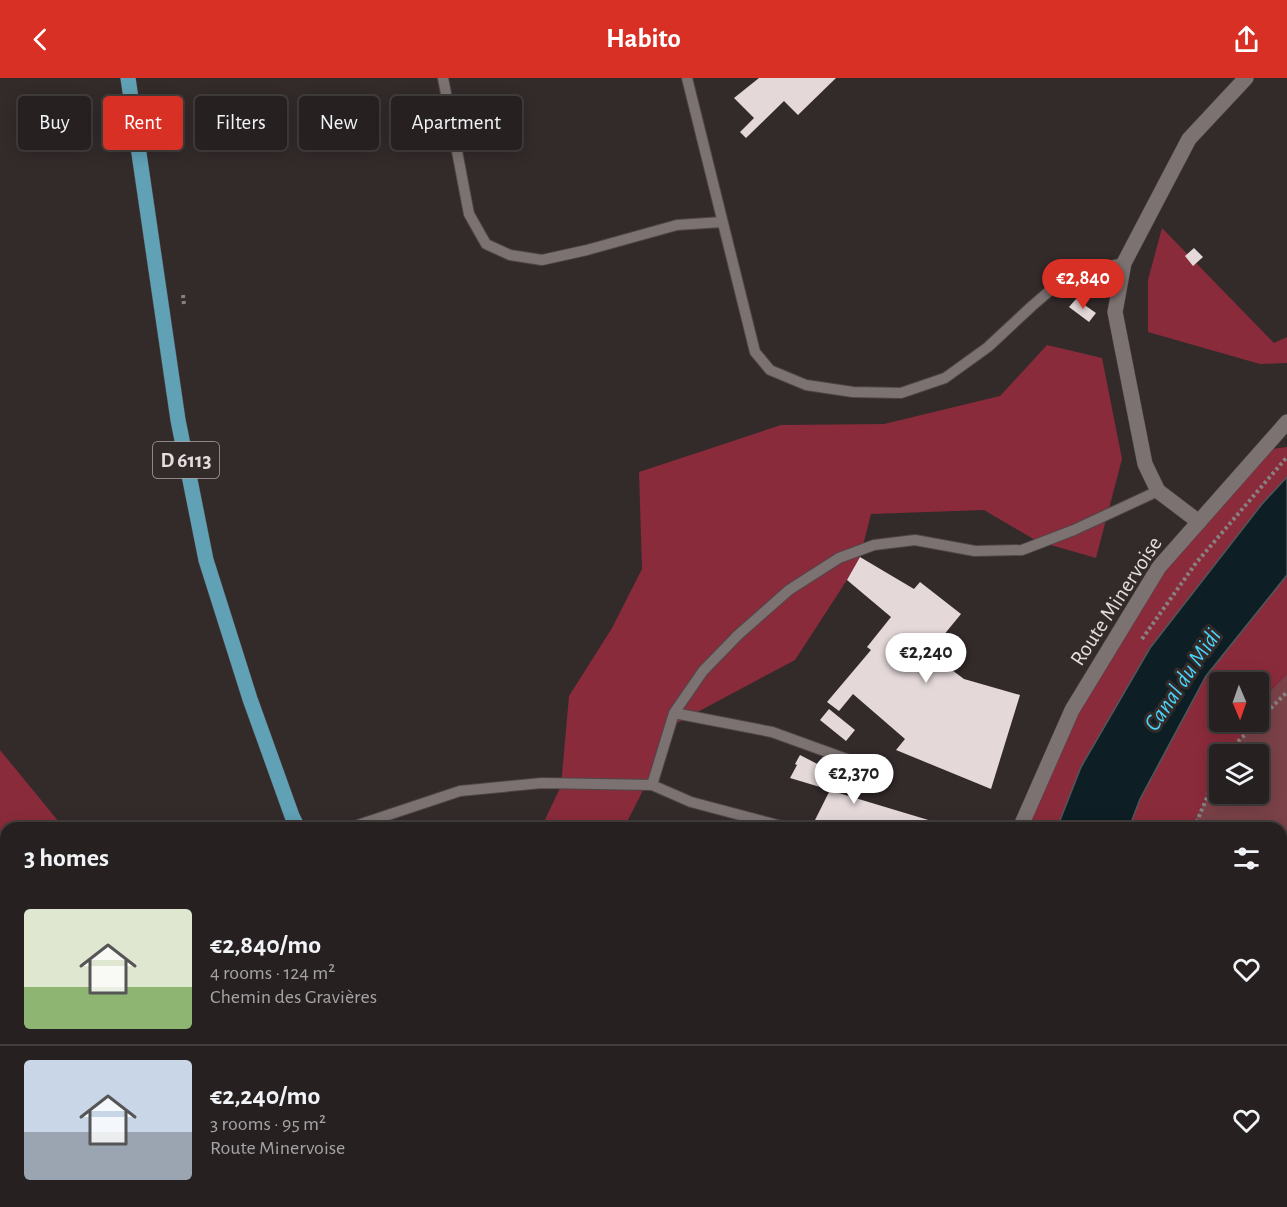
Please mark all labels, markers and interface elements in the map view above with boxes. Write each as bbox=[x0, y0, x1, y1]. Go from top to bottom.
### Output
icon: back bbox=[24, 23, 57, 56]
icon: share bbox=[1230, 23, 1263, 56]
text: Habito bbox=[606, 25, 681, 52]
chip: Buy bbox=[18, 96, 91, 150]
chip: Rent bbox=[103, 96, 183, 150]
chip: Filters bbox=[195, 96, 287, 150]
chip: New bbox=[299, 96, 379, 150]
chip: Apartment bbox=[391, 96, 522, 150]
pin: €2,840 bbox=[1034, 259, 1132, 310]
text: €2,840 bbox=[1056, 268, 1110, 288]
road number: D 6113 bbox=[153, 442, 219, 478]
street label: Route Minervoise bbox=[1066, 533, 1166, 669]
water label: Canal du Midi bbox=[1140, 624, 1226, 736]
pin: €2,240 bbox=[877, 633, 975, 684]
text: €2,240 bbox=[899, 642, 953, 662]
north arrow bbox=[1209, 672, 1269, 732]
map controls bbox=[1209, 672, 1269, 804]
button: layers bbox=[1209, 744, 1269, 804]
pin: €2,370 bbox=[805, 754, 903, 805]
text: €2,370 bbox=[828, 763, 880, 783]
icon: filters bbox=[1230, 842, 1263, 875]
text: 3 homes bbox=[24, 845, 109, 871]
text: €2,840/mo bbox=[210, 932, 321, 958]
icon: home bbox=[72, 933, 144, 1005]
icon: heart bbox=[1230, 953, 1263, 986]
text: 4 rooms · 124 m² bbox=[210, 963, 335, 983]
text: Chemin des Gravières bbox=[210, 987, 377, 1007]
text: €2,240/mo bbox=[210, 1083, 320, 1109]
icon: home bbox=[72, 1084, 144, 1156]
icon: heart bbox=[1230, 1104, 1263, 1137]
text: 3 rooms · 95 m² bbox=[210, 1114, 326, 1134]
text: Route Minervoise bbox=[210, 1138, 345, 1158]

